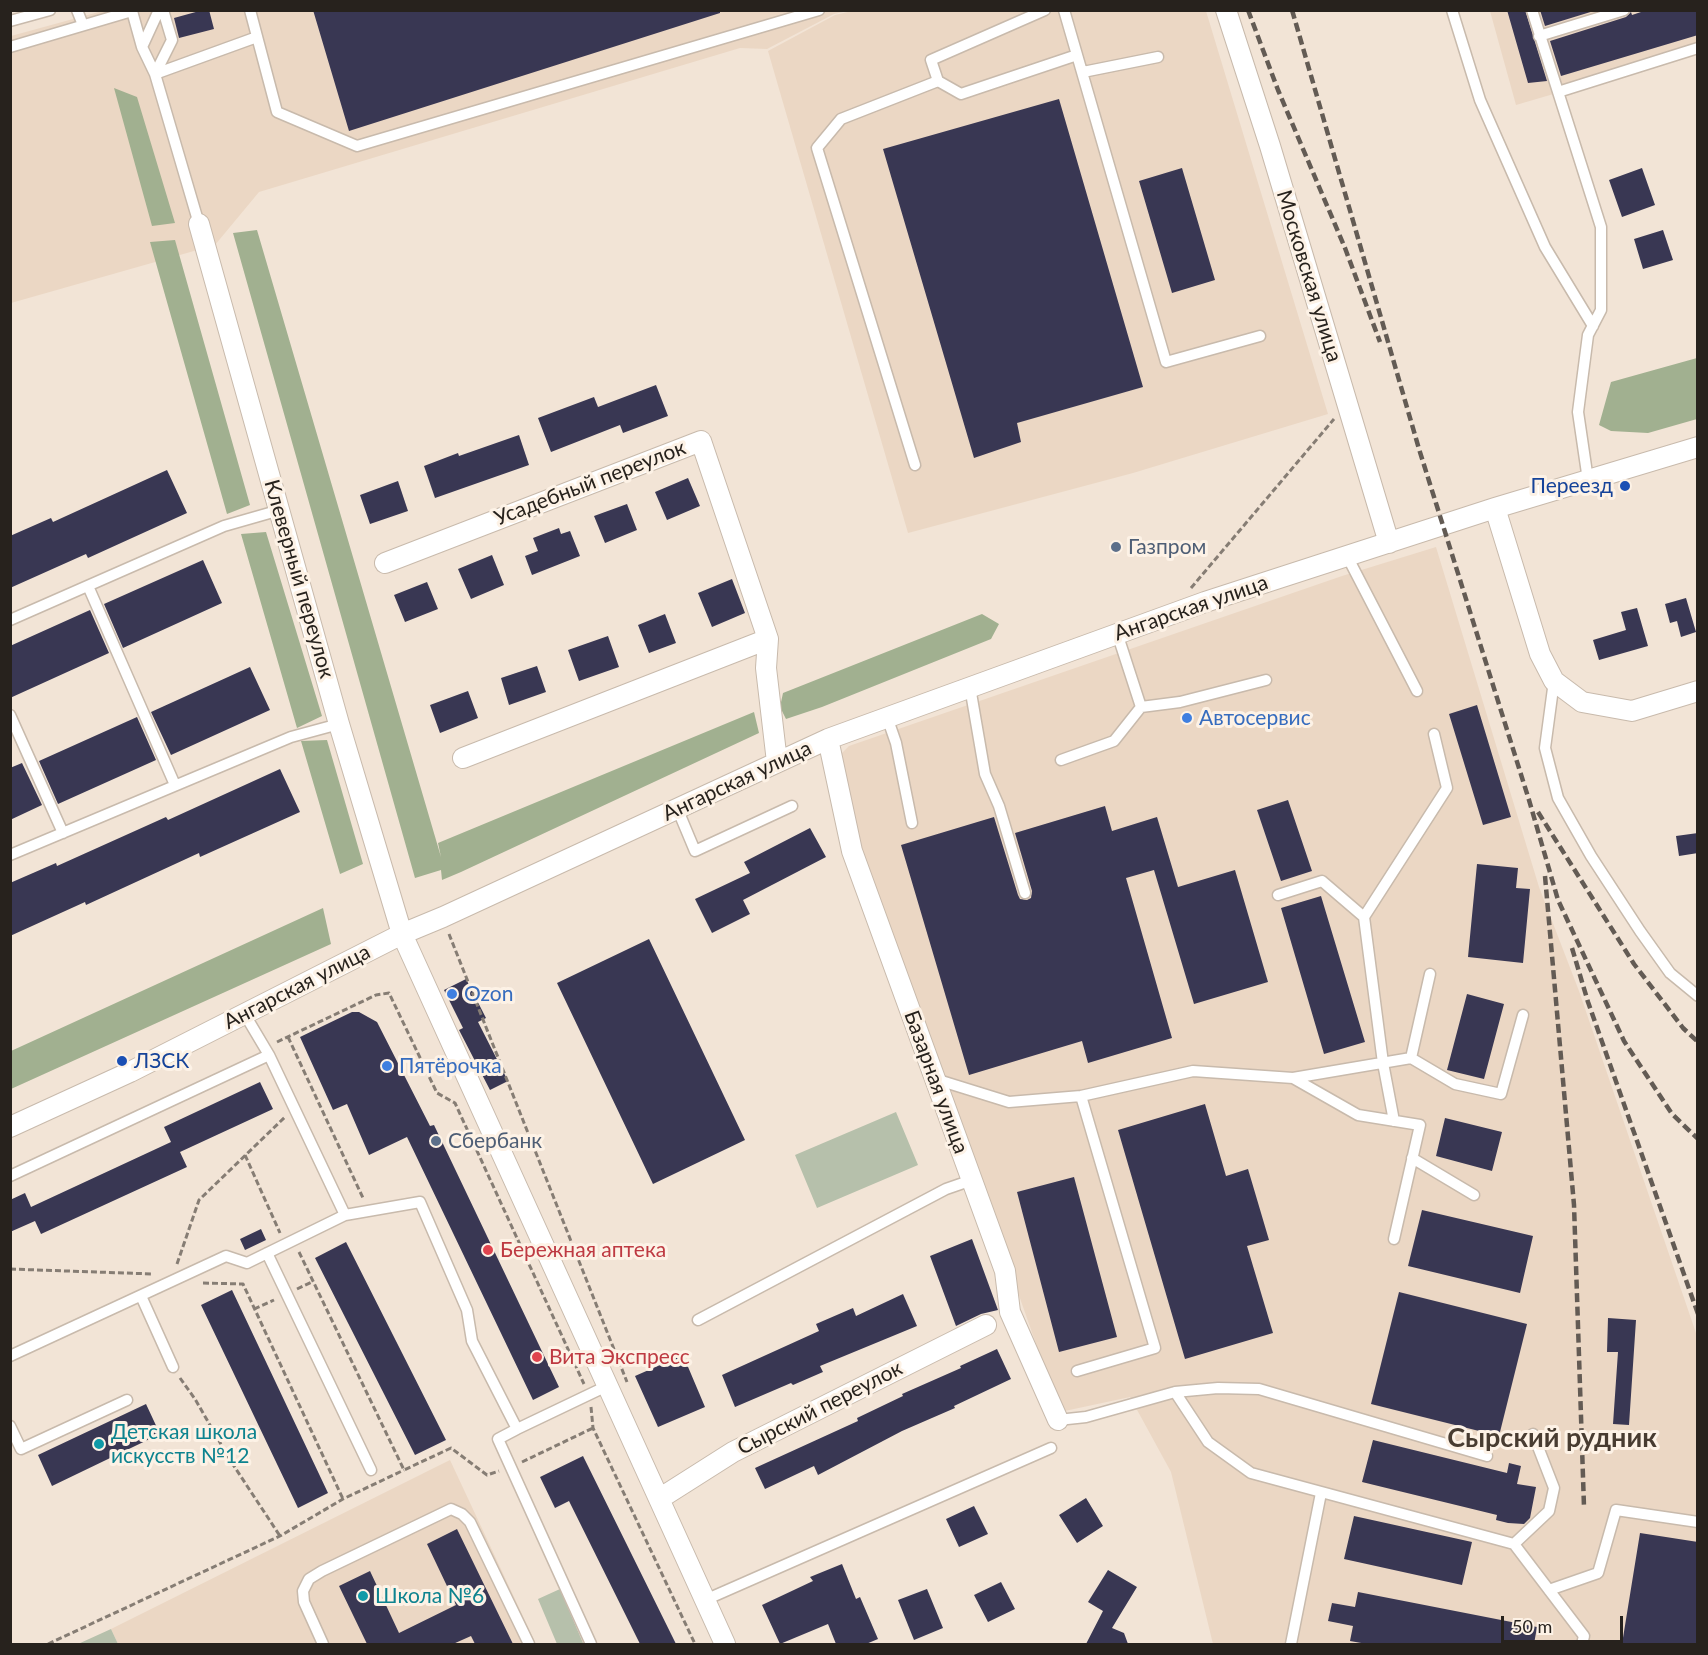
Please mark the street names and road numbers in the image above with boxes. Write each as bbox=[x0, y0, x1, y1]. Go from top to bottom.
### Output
street label: Московская улица bbox=[1271, 187, 1347, 365]
street label: Усадебный переулок bbox=[491, 435, 689, 531]
street label: Клеверный переулок bbox=[259, 477, 339, 681]
street label: Ангарская улица bbox=[1111, 570, 1271, 646]
street label: Ангарская улица bbox=[659, 736, 815, 826]
street label: Ангарская улица bbox=[219, 939, 375, 1035]
street label: Базарная улица bbox=[898, 1007, 974, 1157]
street label: Сырский переулок bbox=[733, 1356, 907, 1460]

